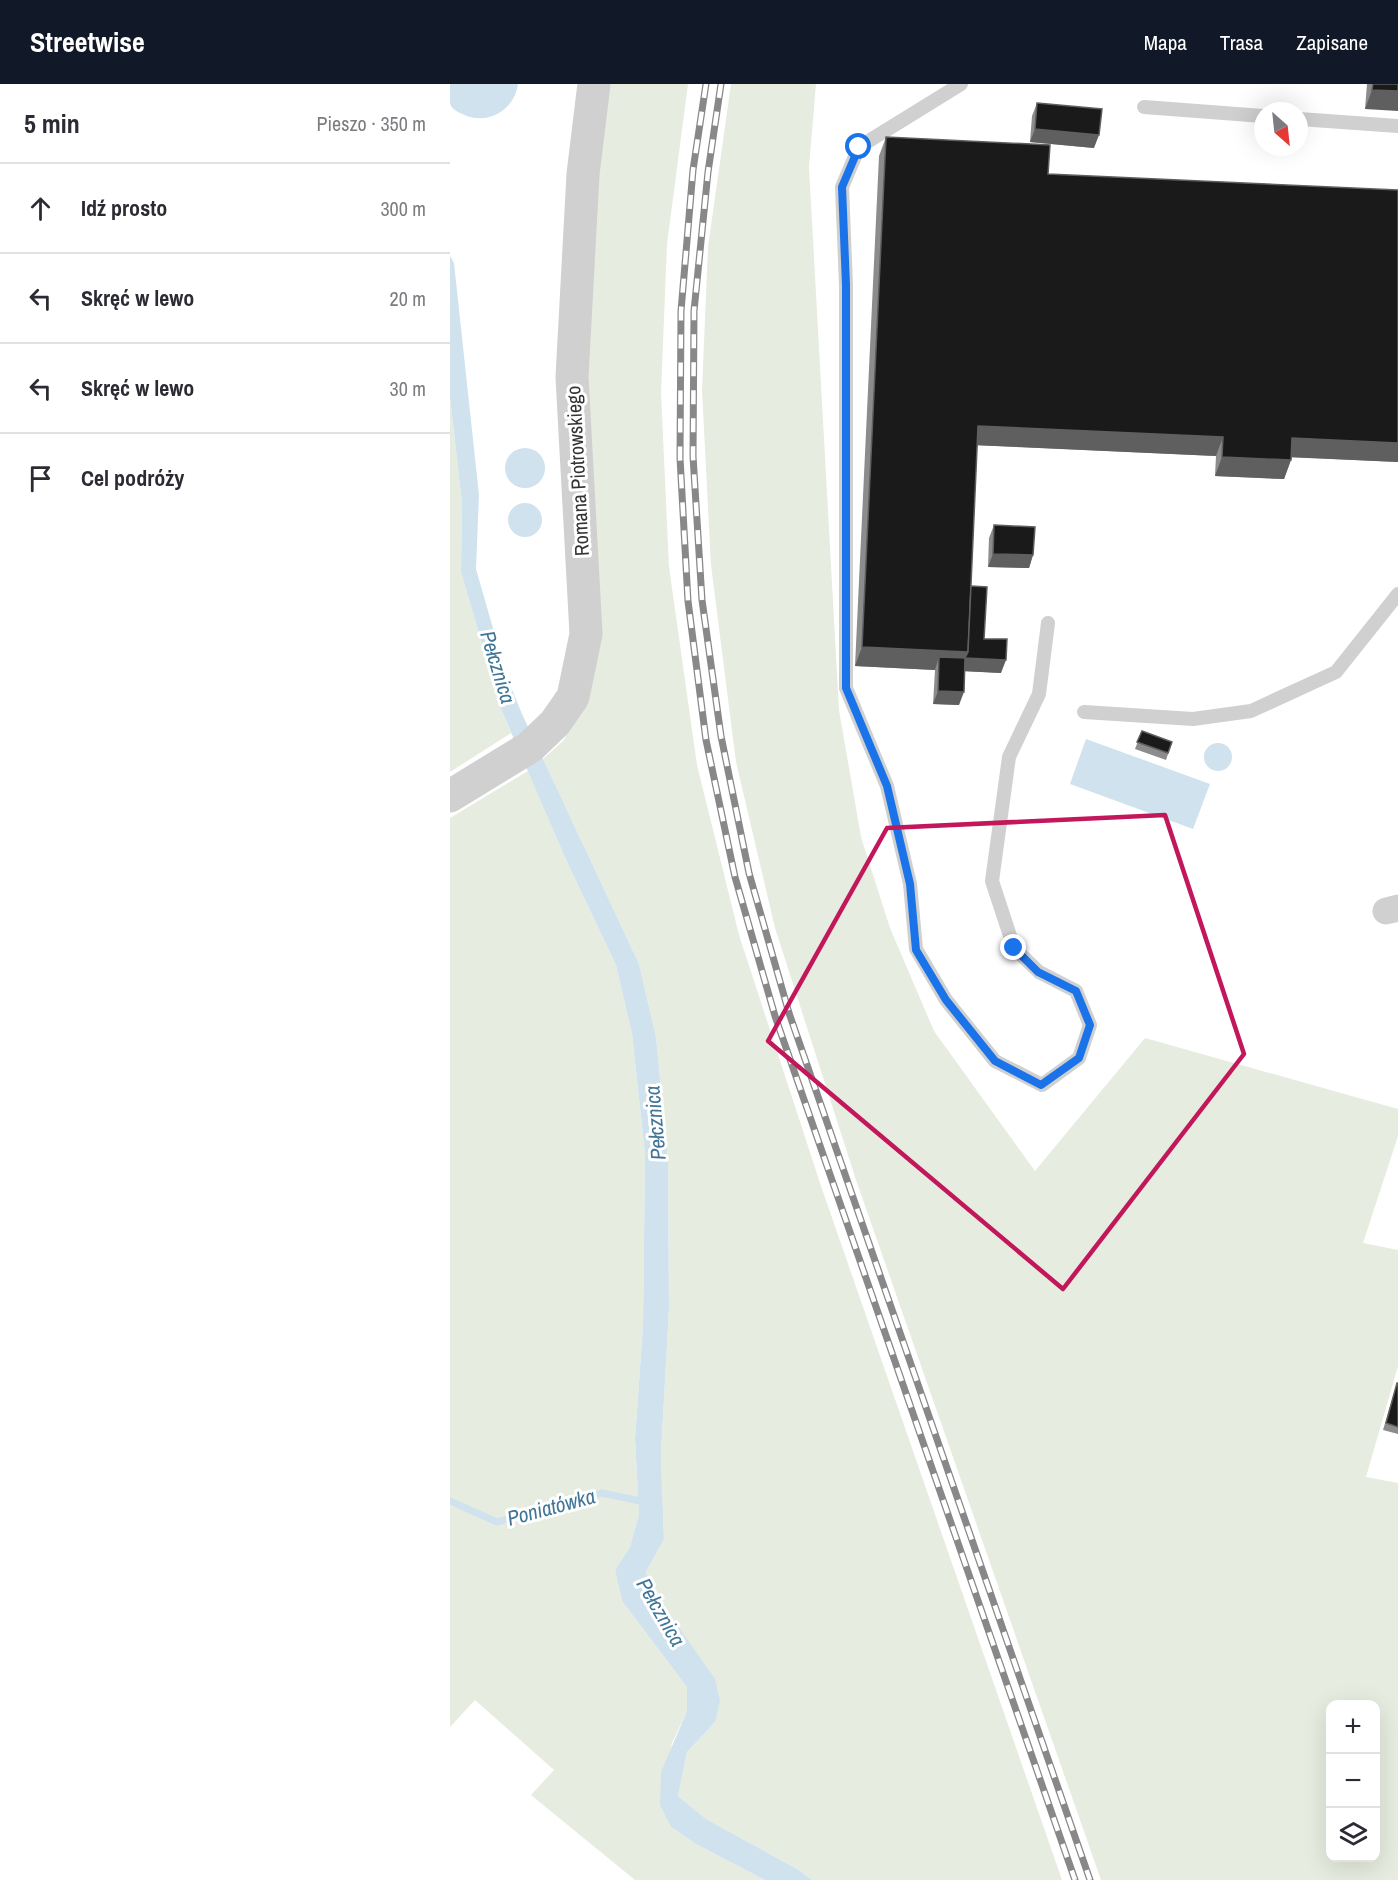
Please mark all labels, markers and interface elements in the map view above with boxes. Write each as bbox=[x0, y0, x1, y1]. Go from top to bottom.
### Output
text: Streetwise bbox=[30, 23, 145, 61]
text: Mapa bbox=[1144, 28, 1187, 57]
text: Trasa bbox=[1220, 28, 1263, 57]
text: Zapisane bbox=[1296, 28, 1368, 57]
north arrow bbox=[1254, 102, 1308, 156]
text: 5 min bbox=[24, 106, 80, 141]
text: Pieszo · 350 m bbox=[317, 110, 426, 137]
route start bbox=[845, 133, 871, 159]
icon: ahead bbox=[24, 192, 57, 225]
text: Idź prosto bbox=[81, 193, 167, 223]
text: 300 m bbox=[380, 195, 426, 222]
icon: left bbox=[24, 282, 57, 315]
text: Skręć w lewo bbox=[81, 283, 194, 313]
text: 20 m bbox=[390, 285, 426, 312]
icon: left bbox=[24, 372, 57, 405]
text: Skręć w lewo bbox=[81, 373, 194, 403]
text: 30 m bbox=[390, 375, 426, 402]
street label: Romana Piotrowskiego bbox=[559, 385, 595, 557]
icon: arrive bbox=[24, 462, 57, 495]
text: Cel podróży bbox=[81, 463, 184, 493]
water label: Pełcznica bbox=[473, 627, 523, 707]
route end bbox=[1000, 934, 1026, 960]
water label: Pełcznica bbox=[637, 1085, 673, 1161]
water label: Poniatówka bbox=[504, 1481, 598, 1533]
water label: Pełcznica bbox=[630, 1572, 692, 1652]
map controls bbox=[1326, 1700, 1380, 1862]
button: + bbox=[1326, 1700, 1380, 1754]
button: − bbox=[1326, 1754, 1380, 1808]
button: layers bbox=[1326, 1808, 1380, 1862]

